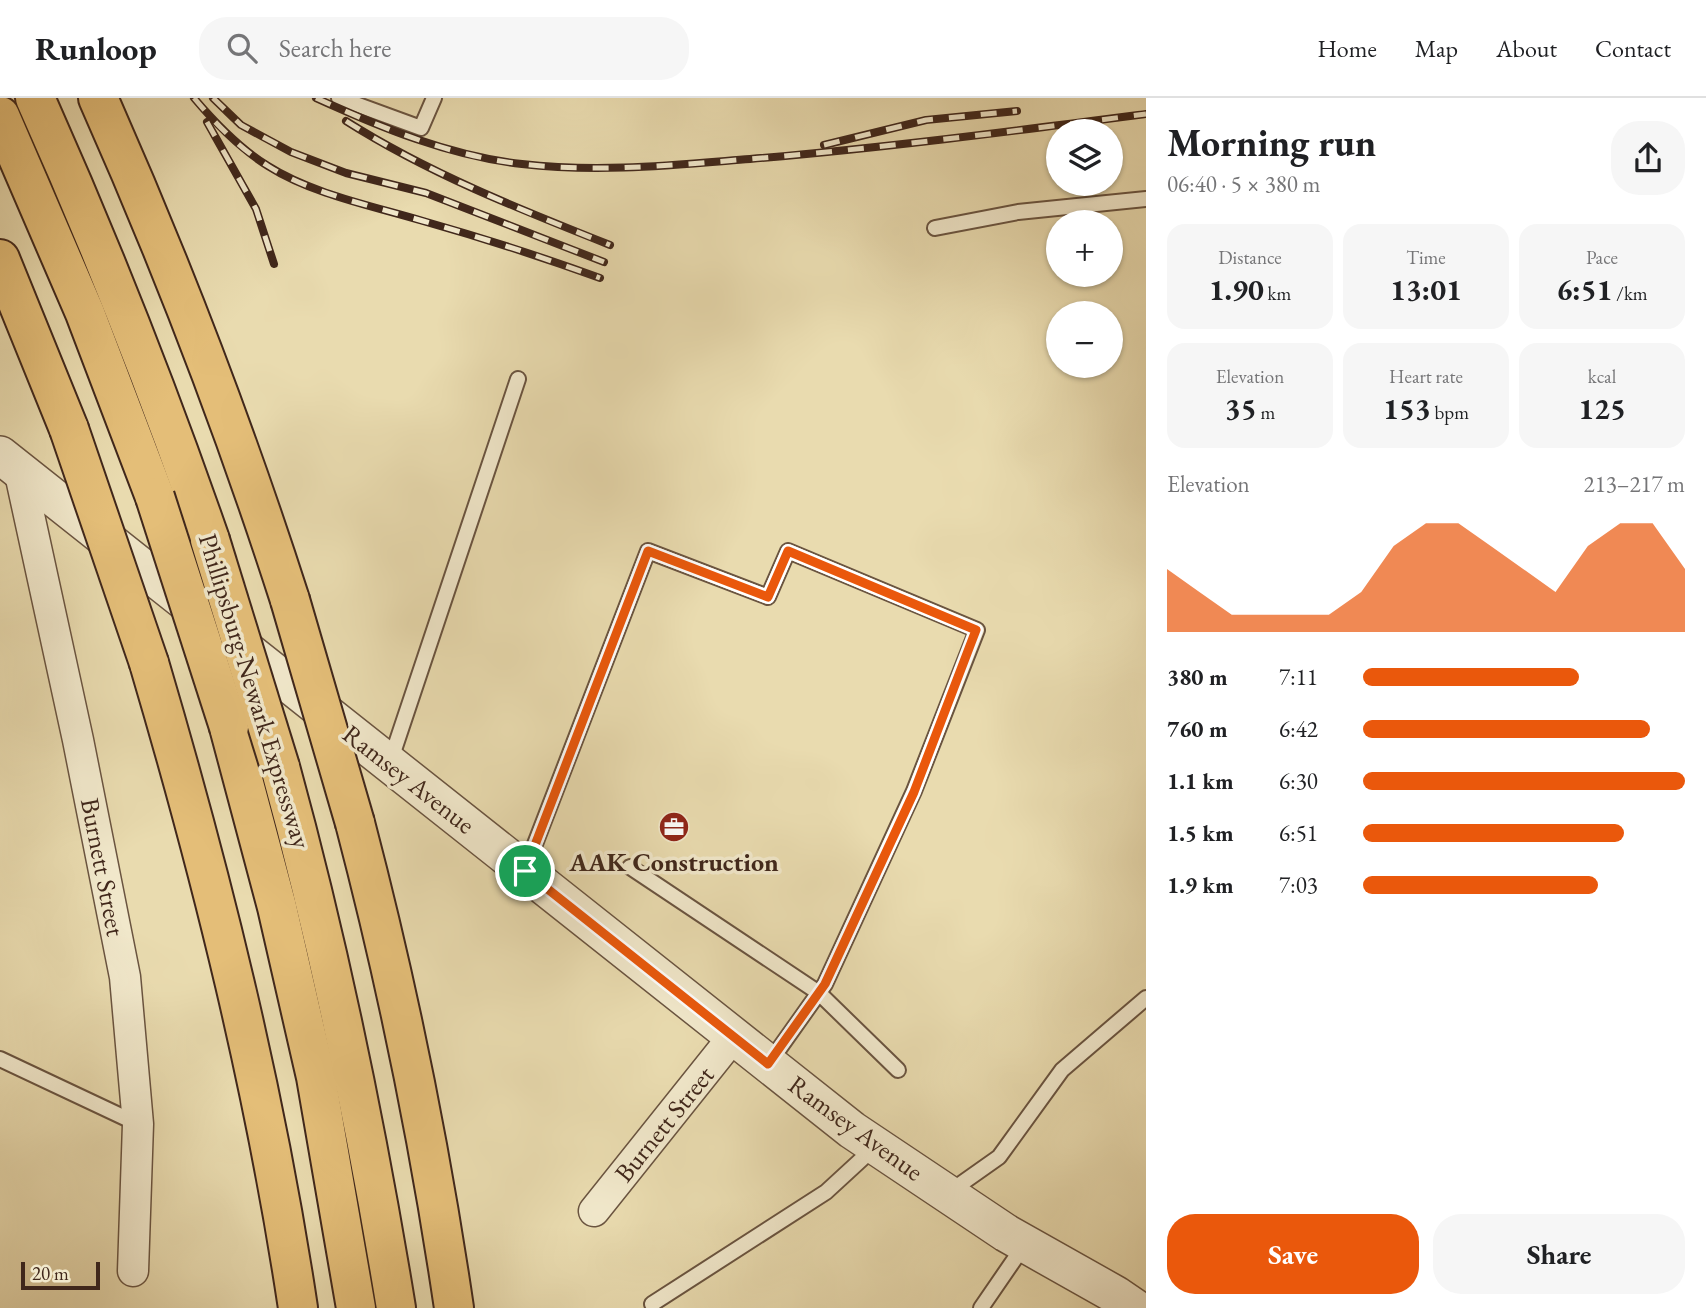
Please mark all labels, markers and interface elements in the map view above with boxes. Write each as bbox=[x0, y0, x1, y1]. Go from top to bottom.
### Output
search box bbox=[199, 17, 689, 80]
text: Runloop bbox=[35, 27, 157, 70]
icon: search bbox=[223, 29, 261, 67]
text: Search here bbox=[279, 31, 391, 65]
text: Home bbox=[1317, 33, 1377, 64]
text: Map bbox=[1415, 33, 1458, 64]
text: About bbox=[1496, 33, 1557, 64]
text: Contact bbox=[1595, 33, 1671, 64]
text: Morning run bbox=[1167, 118, 1376, 167]
map controls bbox=[1046, 119, 1123, 378]
button: layers bbox=[1046, 119, 1123, 196]
button: share bbox=[1611, 121, 1685, 195]
text: 06:40 · 5 × 380 m bbox=[1167, 169, 1320, 199]
button: + bbox=[1046, 210, 1123, 287]
text: Distance bbox=[1218, 245, 1282, 270]
text: Time bbox=[1406, 245, 1446, 270]
text: Pace bbox=[1586, 245, 1618, 270]
text: 1.90 bbox=[1209, 270, 1264, 309]
text: 13:01 bbox=[1390, 270, 1462, 309]
text: 6:51 bbox=[1556, 270, 1613, 309]
text: km bbox=[1264, 281, 1291, 306]
text: /km bbox=[1613, 281, 1648, 306]
button: − bbox=[1046, 301, 1123, 378]
text: Elevation bbox=[1216, 364, 1284, 389]
text: Heart rate bbox=[1389, 364, 1463, 389]
text: kcal bbox=[1588, 364, 1616, 389]
text: 35 bbox=[1225, 389, 1257, 428]
text: 153 bbox=[1383, 389, 1431, 428]
text: 125 bbox=[1578, 389, 1626, 428]
text: m bbox=[1257, 400, 1275, 425]
text: bpm bbox=[1431, 400, 1469, 425]
text: Elevation bbox=[1167, 469, 1250, 499]
text: 213–217 m bbox=[1584, 469, 1685, 499]
street label: Phillipsburg-Newark Expressway bbox=[191, 529, 319, 853]
text: 380 m bbox=[1167, 662, 1228, 692]
text: 7:11 bbox=[1279, 662, 1318, 692]
text: 760 m bbox=[1167, 714, 1228, 744]
text: 6:42 bbox=[1279, 714, 1318, 744]
street label: Ramsey Avenue bbox=[336, 717, 482, 841]
text: 1.1 km bbox=[1167, 766, 1234, 796]
text: 6:30 bbox=[1279, 766, 1318, 796]
street label: Burnett Street bbox=[73, 795, 133, 939]
office icon: AAK Construction bbox=[657, 810, 691, 844]
text: 1.5 km bbox=[1167, 818, 1234, 848]
text: 6:51 bbox=[1279, 818, 1318, 848]
pin bbox=[495, 841, 555, 901]
place label: AAK Construction bbox=[568, 845, 779, 879]
icon: arrive bbox=[506, 852, 544, 890]
text: 1.9 km bbox=[1167, 870, 1234, 900]
text: 7:03 bbox=[1279, 870, 1318, 900]
street label: Burnett Street bbox=[607, 1059, 721, 1189]
street label: Ramsey Avenue bbox=[782, 1068, 930, 1188]
button: Save bbox=[1167, 1214, 1419, 1294]
button: Share bbox=[1433, 1214, 1685, 1294]
scale bar bbox=[21, 1259, 100, 1291]
text: 20 m bbox=[32, 1261, 69, 1286]

